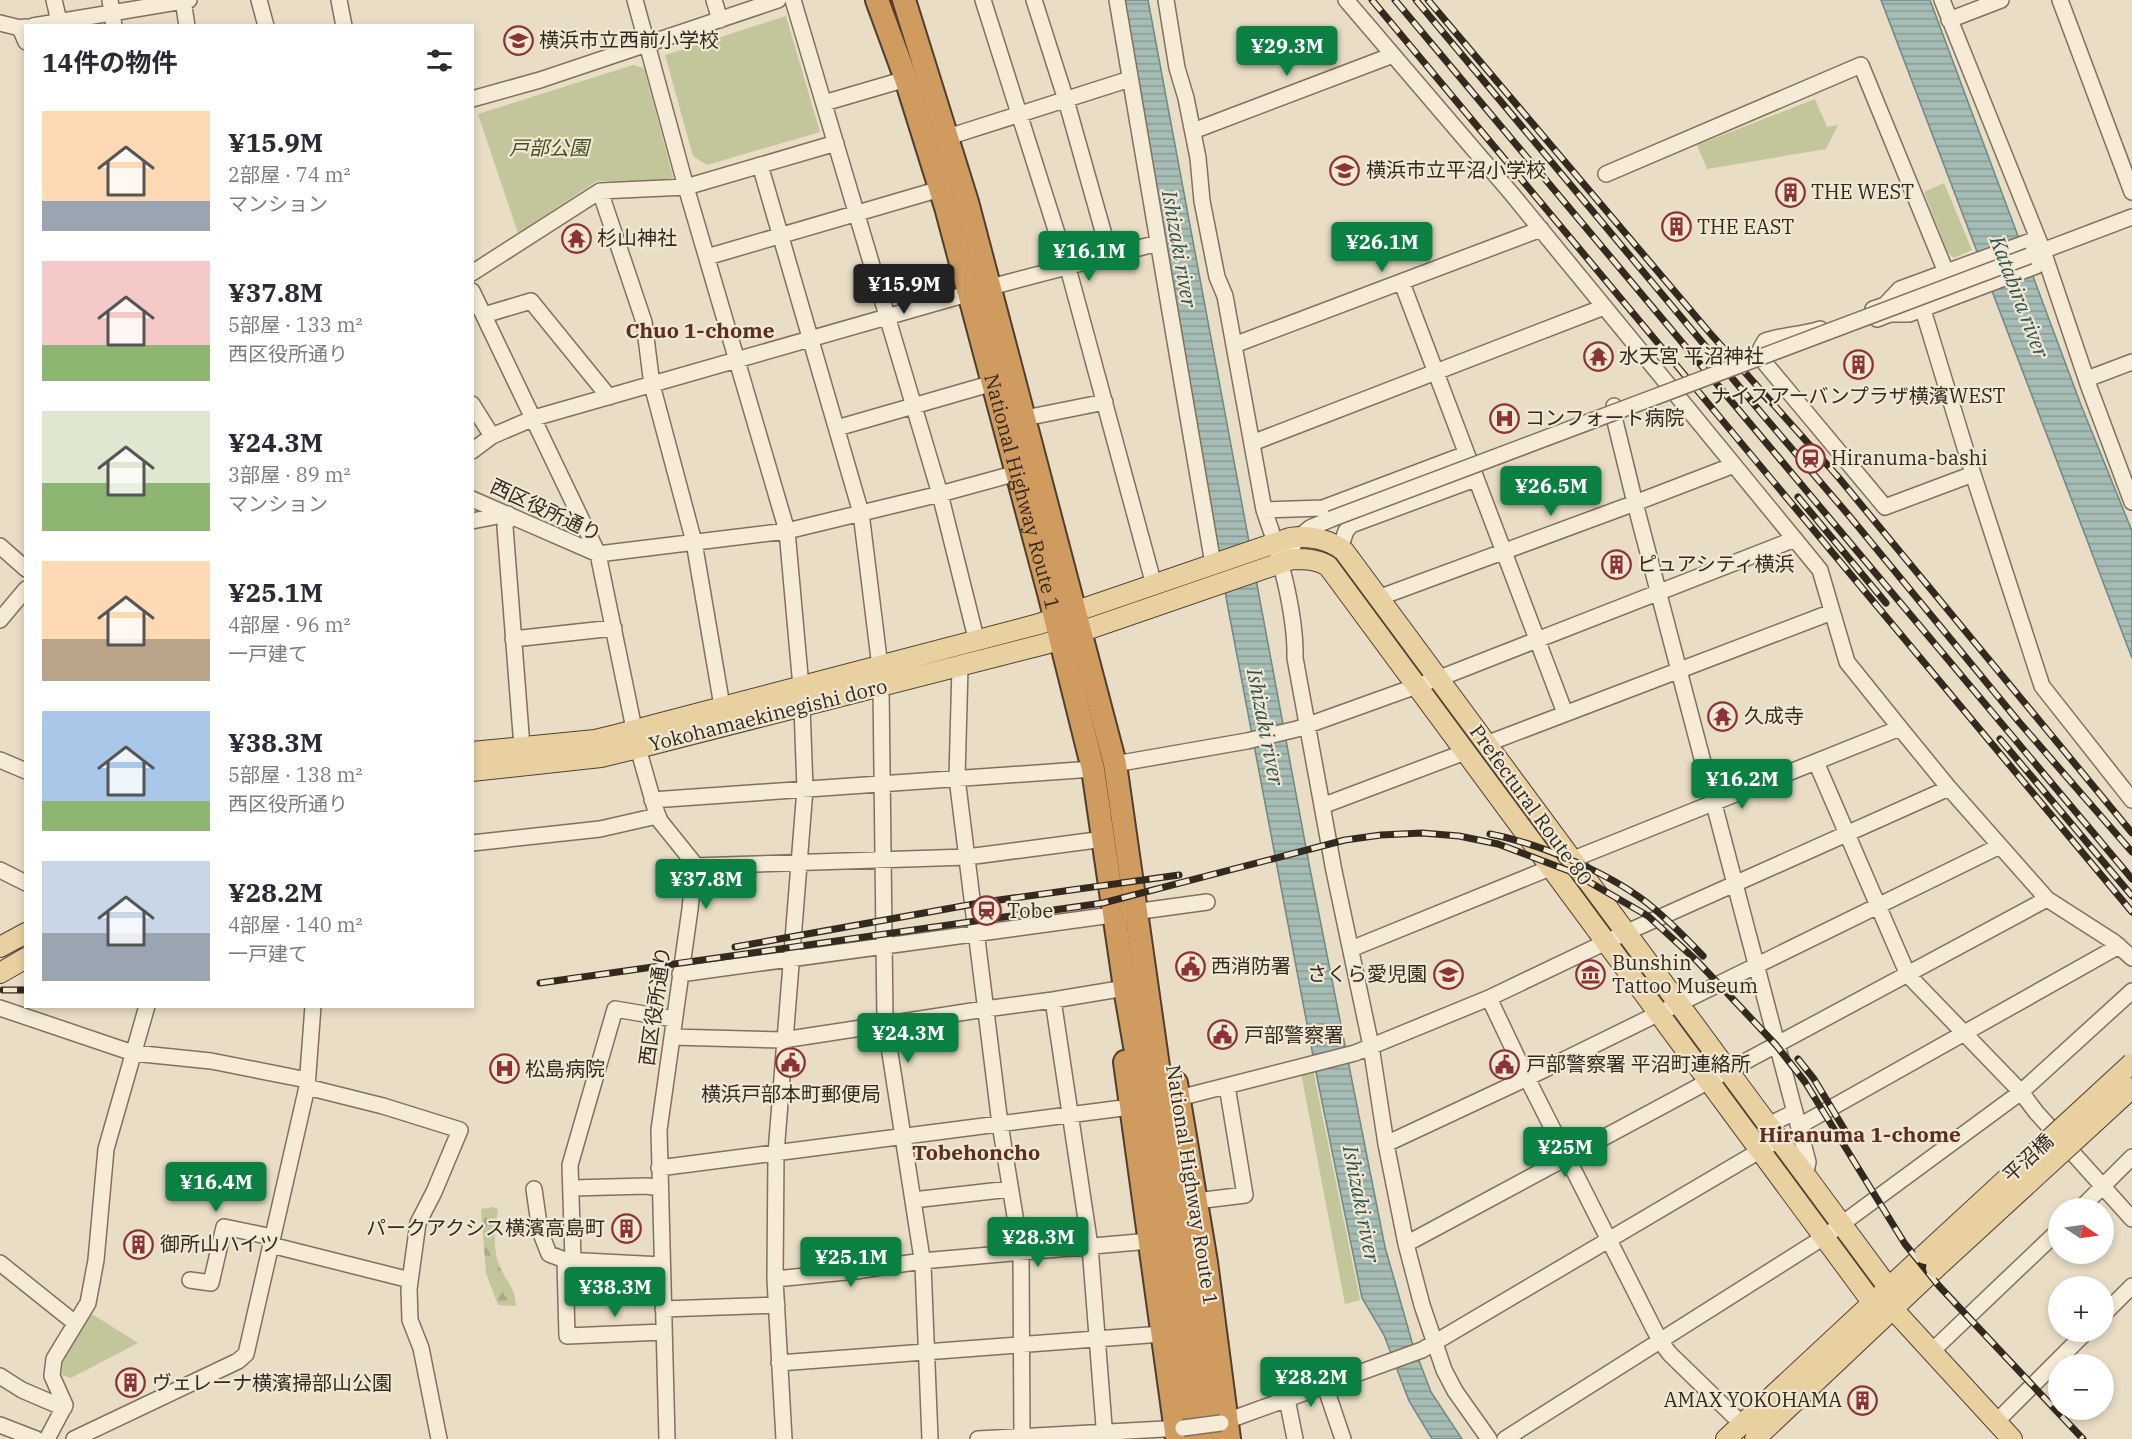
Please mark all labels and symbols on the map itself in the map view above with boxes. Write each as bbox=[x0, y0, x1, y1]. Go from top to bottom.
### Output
school or university icon: 横浜市立西前小学校 bbox=[502, 24, 534, 56]
place label: 横浜市立西前小学校 bbox=[539, 26, 719, 53]
pin: ¥29.3M bbox=[1238, 26, 1336, 77]
park label: 戸部公園 bbox=[509, 134, 592, 161]
school or university icon: 横浜市立平沼小学校 bbox=[1329, 154, 1361, 186]
place label: 横浜市立平沼小学校 bbox=[1366, 156, 1546, 183]
building icon: THE WEST bbox=[1774, 176, 1806, 208]
place label: THE WEST bbox=[1811, 178, 1914, 205]
water label: Ishizaki river bbox=[1156, 187, 1204, 310]
building icon: THE EAST bbox=[1660, 211, 1692, 243]
place label: THE EAST bbox=[1697, 213, 1794, 240]
temple icon: 杉山神社 bbox=[560, 222, 592, 254]
pin: ¥26.1M bbox=[1333, 222, 1431, 273]
place label: 杉山神社 bbox=[597, 224, 677, 251]
pin: ¥16.1M bbox=[1040, 231, 1138, 282]
water label: Katabira river bbox=[1984, 231, 2056, 362]
pin: ¥15.9M bbox=[855, 264, 953, 315]
district label: Chuo 1-chome bbox=[625, 316, 775, 344]
temple icon: 水天宮 平沼神社 bbox=[1582, 340, 1614, 372]
place label: 水天宮 平沼神社 bbox=[1619, 342, 1764, 369]
building icon: ナイスアーバンプラザ横濱WEST bbox=[1842, 349, 1874, 381]
street label: National Highway Route 1 bbox=[978, 371, 1067, 612]
place label: ナイスアーバンプラザ横濱WEST bbox=[1710, 382, 2006, 409]
hospital icon: コンフォート病院 bbox=[1488, 402, 1520, 434]
place label: コンフォート病院 bbox=[1525, 404, 1684, 431]
station icon: Hiranuma-bashi bbox=[1794, 442, 1826, 474]
place label: Hiranuma-bashi bbox=[1831, 444, 1987, 471]
pin: ¥26.5M bbox=[1502, 466, 1600, 517]
street label: 西区役所通り bbox=[486, 472, 606, 547]
building icon: ピュアシティ横浜 bbox=[1600, 548, 1632, 580]
place label: ピュアシティ横浜 bbox=[1637, 550, 1795, 577]
water label: Ishizaki river bbox=[1241, 665, 1291, 788]
street label: Yokohamaekinegishi doro bbox=[646, 672, 890, 757]
temple icon: 久成寺 bbox=[1707, 700, 1739, 732]
place label: 久成寺 bbox=[1744, 702, 1804, 729]
street label: Prefectural Route 80 bbox=[1464, 719, 1599, 891]
pin: ¥16.2M bbox=[1693, 759, 1791, 810]
pin: ¥37.8M bbox=[657, 859, 755, 910]
station icon: Tobe bbox=[970, 895, 1002, 927]
place label: Tobe bbox=[1007, 897, 1053, 924]
street label: 西区役所通り bbox=[633, 945, 676, 1067]
place label: Bunshin Tattoo Museum bbox=[1612, 949, 1758, 999]
public building icon: 西消防署 bbox=[1174, 950, 1206, 982]
place label: 西消防署 bbox=[1211, 952, 1291, 979]
school or university icon: さくら愛児園 bbox=[1432, 958, 1464, 990]
museum icon: Bunshin Tattoo Museum bbox=[1575, 958, 1607, 990]
place label: さくら愛児園 bbox=[1307, 960, 1427, 987]
pin: ¥24.3M bbox=[859, 1013, 957, 1064]
public building icon: 戸部警察署 bbox=[1207, 1019, 1239, 1051]
place label: 戸部警察署 bbox=[1244, 1021, 1344, 1048]
public building icon: 横浜戸部本町郵便局 bbox=[775, 1047, 807, 1079]
public building icon: 戸部警察署 平沼町連絡所 bbox=[1489, 1048, 1521, 1080]
place label: 戸部警察署 平沼町連絡所 bbox=[1526, 1050, 1751, 1077]
hospital icon: 松島病院 bbox=[488, 1053, 520, 1085]
place label: 松島病院 bbox=[525, 1055, 605, 1082]
street label: National Highway Route 1 bbox=[1160, 1063, 1225, 1307]
place label: 横浜戸部本町郵便局 bbox=[701, 1080, 881, 1107]
district label: Hiranuma 1-chome bbox=[1759, 1120, 1961, 1148]
pin: ¥25M bbox=[1529, 1127, 1601, 1178]
street label: 平沼橋 bbox=[1997, 1127, 2059, 1188]
district label: Tobehoncho bbox=[912, 1138, 1040, 1166]
water label: Ishizaki river bbox=[1337, 1142, 1387, 1265]
pin: ¥16.4M bbox=[167, 1162, 265, 1213]
north arrow bbox=[2048, 1198, 2114, 1264]
building icon: パークアクシス横濱高島町 bbox=[610, 1212, 642, 1244]
place label: パークアクシス横濱高島町 bbox=[366, 1214, 605, 1241]
pin: ¥28.3M bbox=[989, 1217, 1087, 1268]
building icon: 御所山ハイツ bbox=[123, 1228, 155, 1260]
place label: 御所山ハイツ bbox=[160, 1230, 280, 1257]
pin: ¥25.1M bbox=[802, 1237, 900, 1288]
pin: ¥38.3M bbox=[566, 1267, 664, 1318]
pin: ¥28.2M bbox=[1262, 1357, 1360, 1408]
building icon: ヴェレーナ横濱掃部山公園 bbox=[115, 1367, 147, 1399]
place label: ヴェレーナ横濱掃部山公園 bbox=[152, 1369, 392, 1396]
building icon: AMAX YOKOHAMA bbox=[1847, 1384, 1879, 1416]
place label: AMAX YOKOHAMA bbox=[1664, 1386, 1842, 1413]

